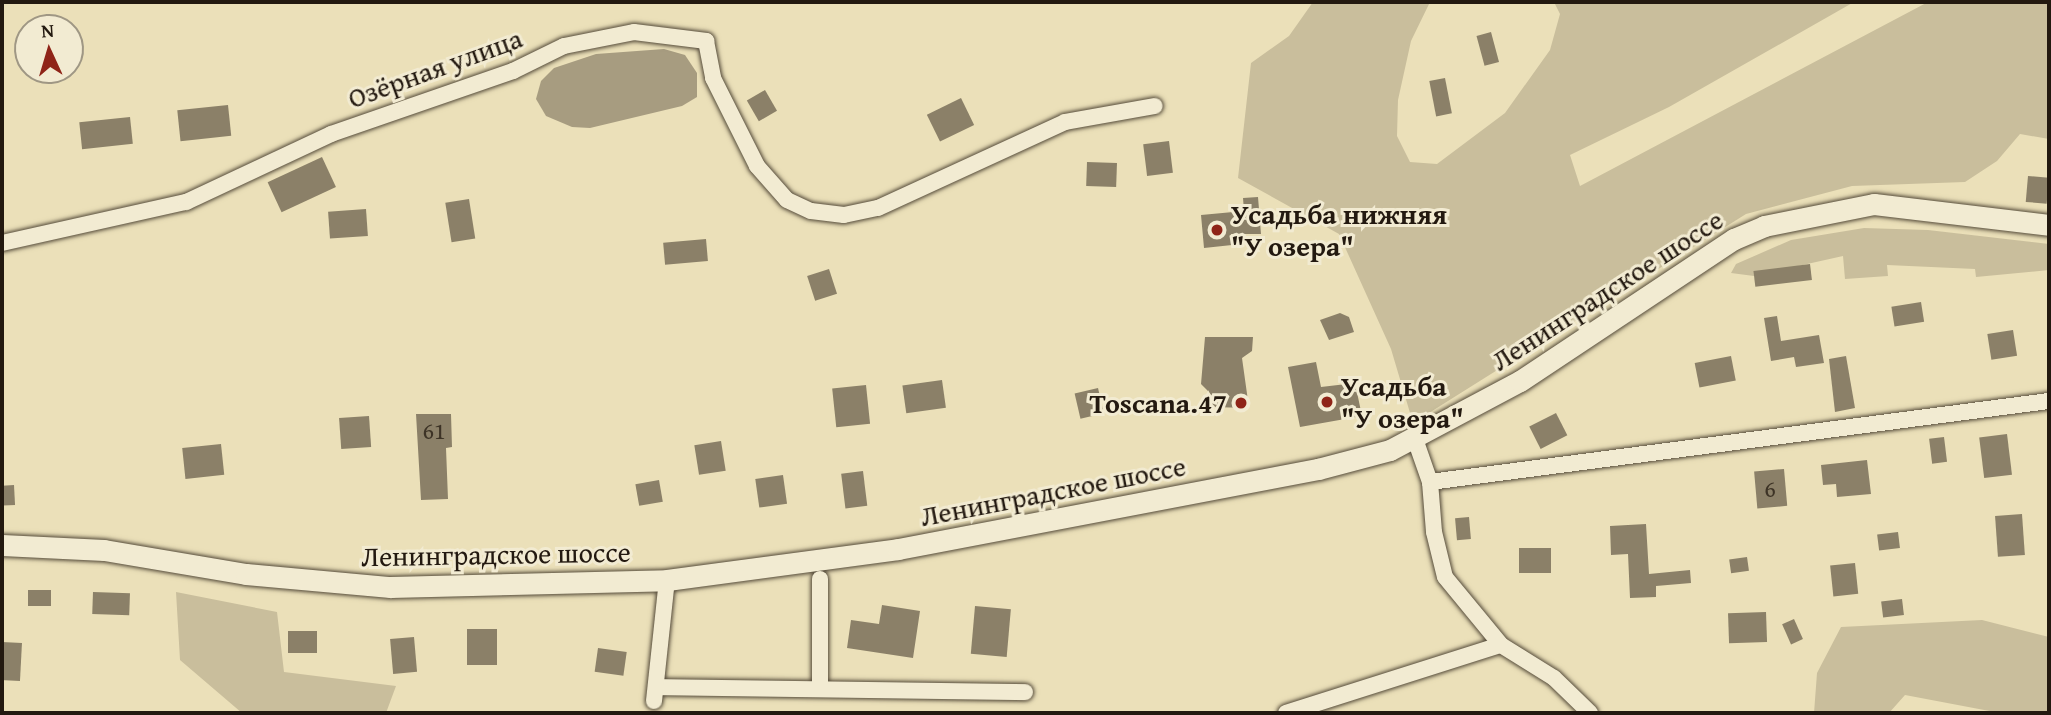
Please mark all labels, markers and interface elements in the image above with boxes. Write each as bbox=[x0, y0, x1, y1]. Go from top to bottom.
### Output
north arrow bbox=[14, 14, 84, 84]
text: N bbox=[40, 16, 55, 44]
street label: Озёрная улица bbox=[343, 21, 527, 115]
place label: Усадьба нижняя "У озера" bbox=[1231, 197, 1447, 263]
street label: Ленинградское шоссе bbox=[1485, 202, 1729, 378]
marker: Усадьба нижняя "У озера" bbox=[1209, 222, 1225, 238]
place label: Усадьба "У озера" bbox=[1341, 369, 1464, 435]
place label: Toscana.47 bbox=[1090, 386, 1227, 420]
marker: Усадьба "У озера" bbox=[1319, 394, 1335, 410]
marker: Toscana.47 bbox=[1233, 395, 1249, 411]
house number: 61 bbox=[422, 417, 446, 445]
street label: Ленинградское шоссе bbox=[917, 449, 1189, 533]
house number: 6 bbox=[1764, 475, 1776, 503]
street label: Ленинградское шоссе bbox=[361, 535, 631, 573]

